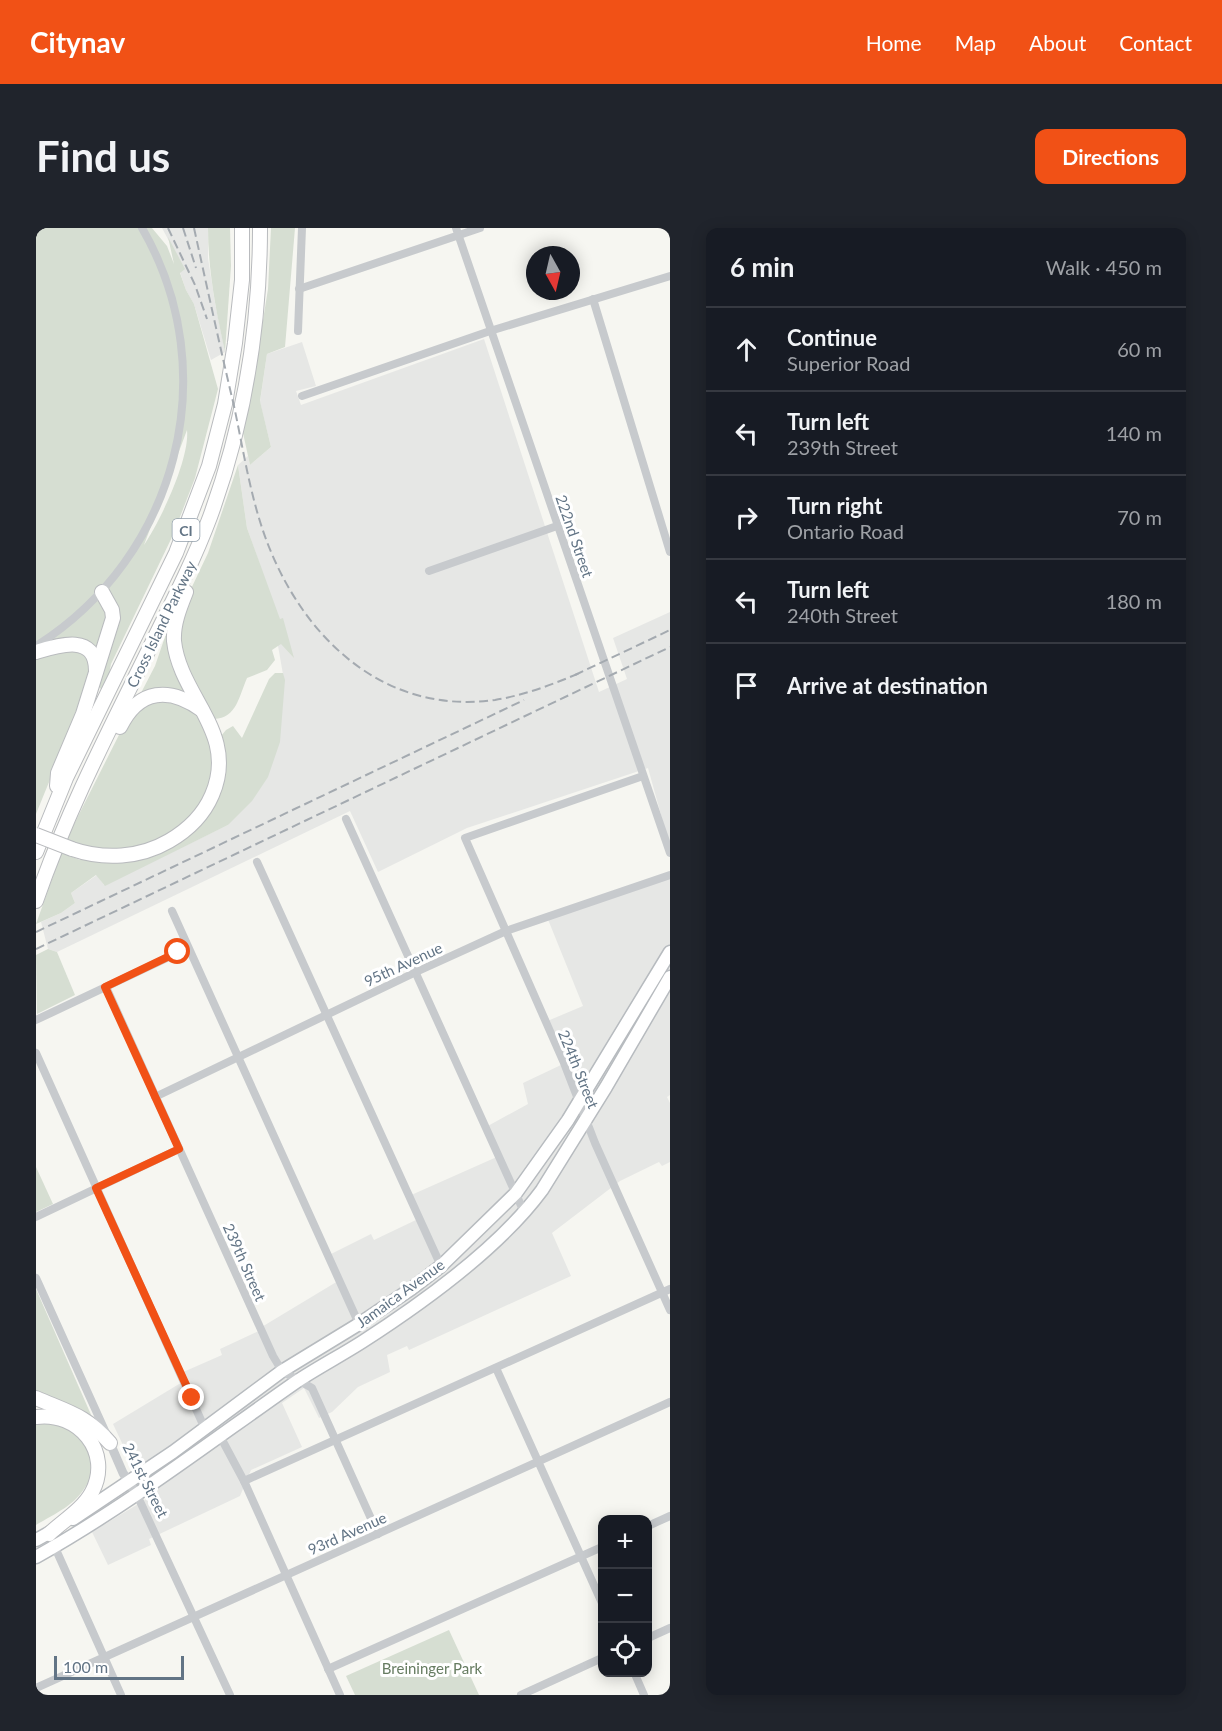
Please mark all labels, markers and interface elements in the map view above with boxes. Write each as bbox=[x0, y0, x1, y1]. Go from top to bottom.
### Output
text: Citynav bbox=[30, 25, 125, 59]
text: Home bbox=[866, 30, 922, 55]
text: Map bbox=[955, 30, 996, 55]
text: About bbox=[1029, 30, 1086, 55]
text: Contact bbox=[1119, 30, 1192, 55]
button: Directions bbox=[1035, 129, 1186, 184]
text: Find us bbox=[36, 131, 170, 181]
north arrow bbox=[526, 246, 580, 300]
text: 6 min bbox=[730, 251, 794, 283]
text: Walk · 450 m bbox=[1046, 255, 1162, 279]
text: Continue bbox=[787, 324, 877, 351]
icon: ahead bbox=[730, 333, 763, 366]
text: 60 m bbox=[1117, 337, 1162, 361]
text: Superior Road bbox=[787, 351, 910, 375]
text: Turn left bbox=[787, 408, 869, 435]
icon: left bbox=[730, 417, 763, 450]
text: 140 m bbox=[1106, 421, 1162, 445]
text: 239th Street bbox=[787, 435, 898, 459]
street label: 222nd Street bbox=[552, 492, 598, 580]
text: Turn right bbox=[787, 492, 882, 519]
icon: right bbox=[730, 501, 763, 534]
text: 70 m bbox=[1117, 505, 1162, 529]
road number: CI bbox=[172, 519, 200, 541]
text: Ontario Road bbox=[787, 519, 904, 543]
street label: Cross Island Parkway bbox=[123, 558, 200, 690]
text: Turn left bbox=[787, 576, 869, 603]
icon: left bbox=[730, 585, 763, 618]
text: 180 m bbox=[1106, 589, 1162, 613]
text: 240th Street bbox=[787, 603, 898, 627]
icon: arrive bbox=[730, 669, 763, 702]
text: Arrive at destination bbox=[787, 672, 988, 699]
route start bbox=[164, 938, 190, 964]
street label: 95th Avenue bbox=[361, 938, 445, 990]
street label: 224th Street bbox=[555, 1027, 603, 1112]
street label: 239th Street bbox=[220, 1220, 270, 1304]
street label: Jamaica Avenue bbox=[352, 1255, 448, 1331]
route end bbox=[178, 1384, 204, 1410]
street label: 241st Street bbox=[120, 1440, 173, 1521]
street label: 93rd Avenue bbox=[305, 1508, 389, 1558]
map controls bbox=[598, 1515, 652, 1677]
button: + bbox=[598, 1515, 652, 1569]
button: − bbox=[598, 1569, 652, 1623]
button: locate bbox=[598, 1623, 652, 1677]
scale bar bbox=[54, 1653, 184, 1680]
text: 100 m bbox=[63, 1657, 108, 1676]
park label: Breininger Park bbox=[382, 1659, 483, 1677]

